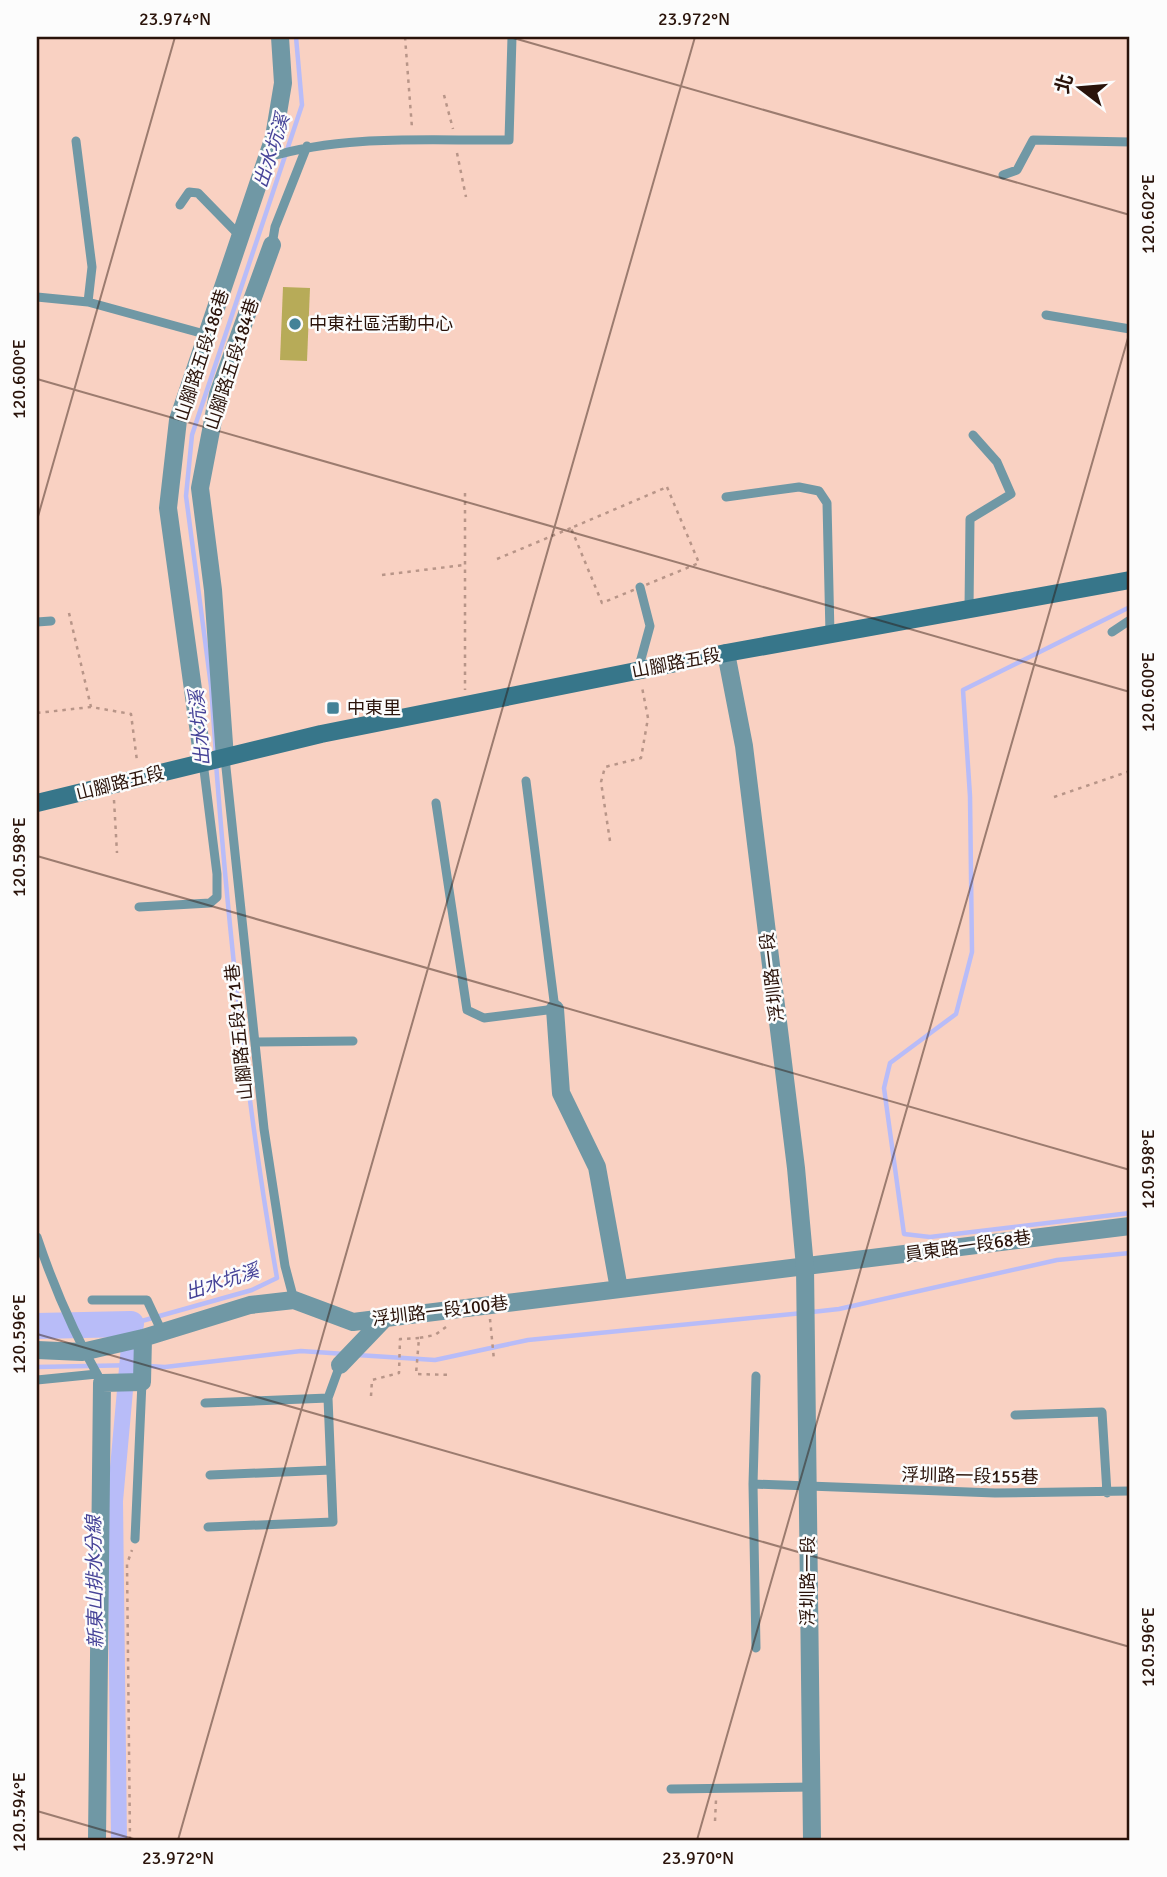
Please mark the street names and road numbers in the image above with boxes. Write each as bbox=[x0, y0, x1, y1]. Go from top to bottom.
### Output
street label: 山腳路五段186巷 bbox=[170, 286, 234, 424]
street label: 山腳路五段184巷 bbox=[200, 295, 264, 433]
street label: 山腳路五段 bbox=[630, 644, 722, 682]
street label: 山腳路五段 bbox=[74, 761, 166, 805]
street label: 浮圳路一段 bbox=[756, 931, 788, 1023]
street label: 山腳路五段171巷 bbox=[221, 963, 257, 1101]
street label: 員東路一段68巷 bbox=[903, 1226, 1033, 1266]
street label: 浮圳路一段100巷 bbox=[371, 1292, 509, 1330]
street label: 浮圳路一段155巷 bbox=[901, 1464, 1039, 1488]
street label: 浮圳路一段 bbox=[797, 1536, 819, 1626]

